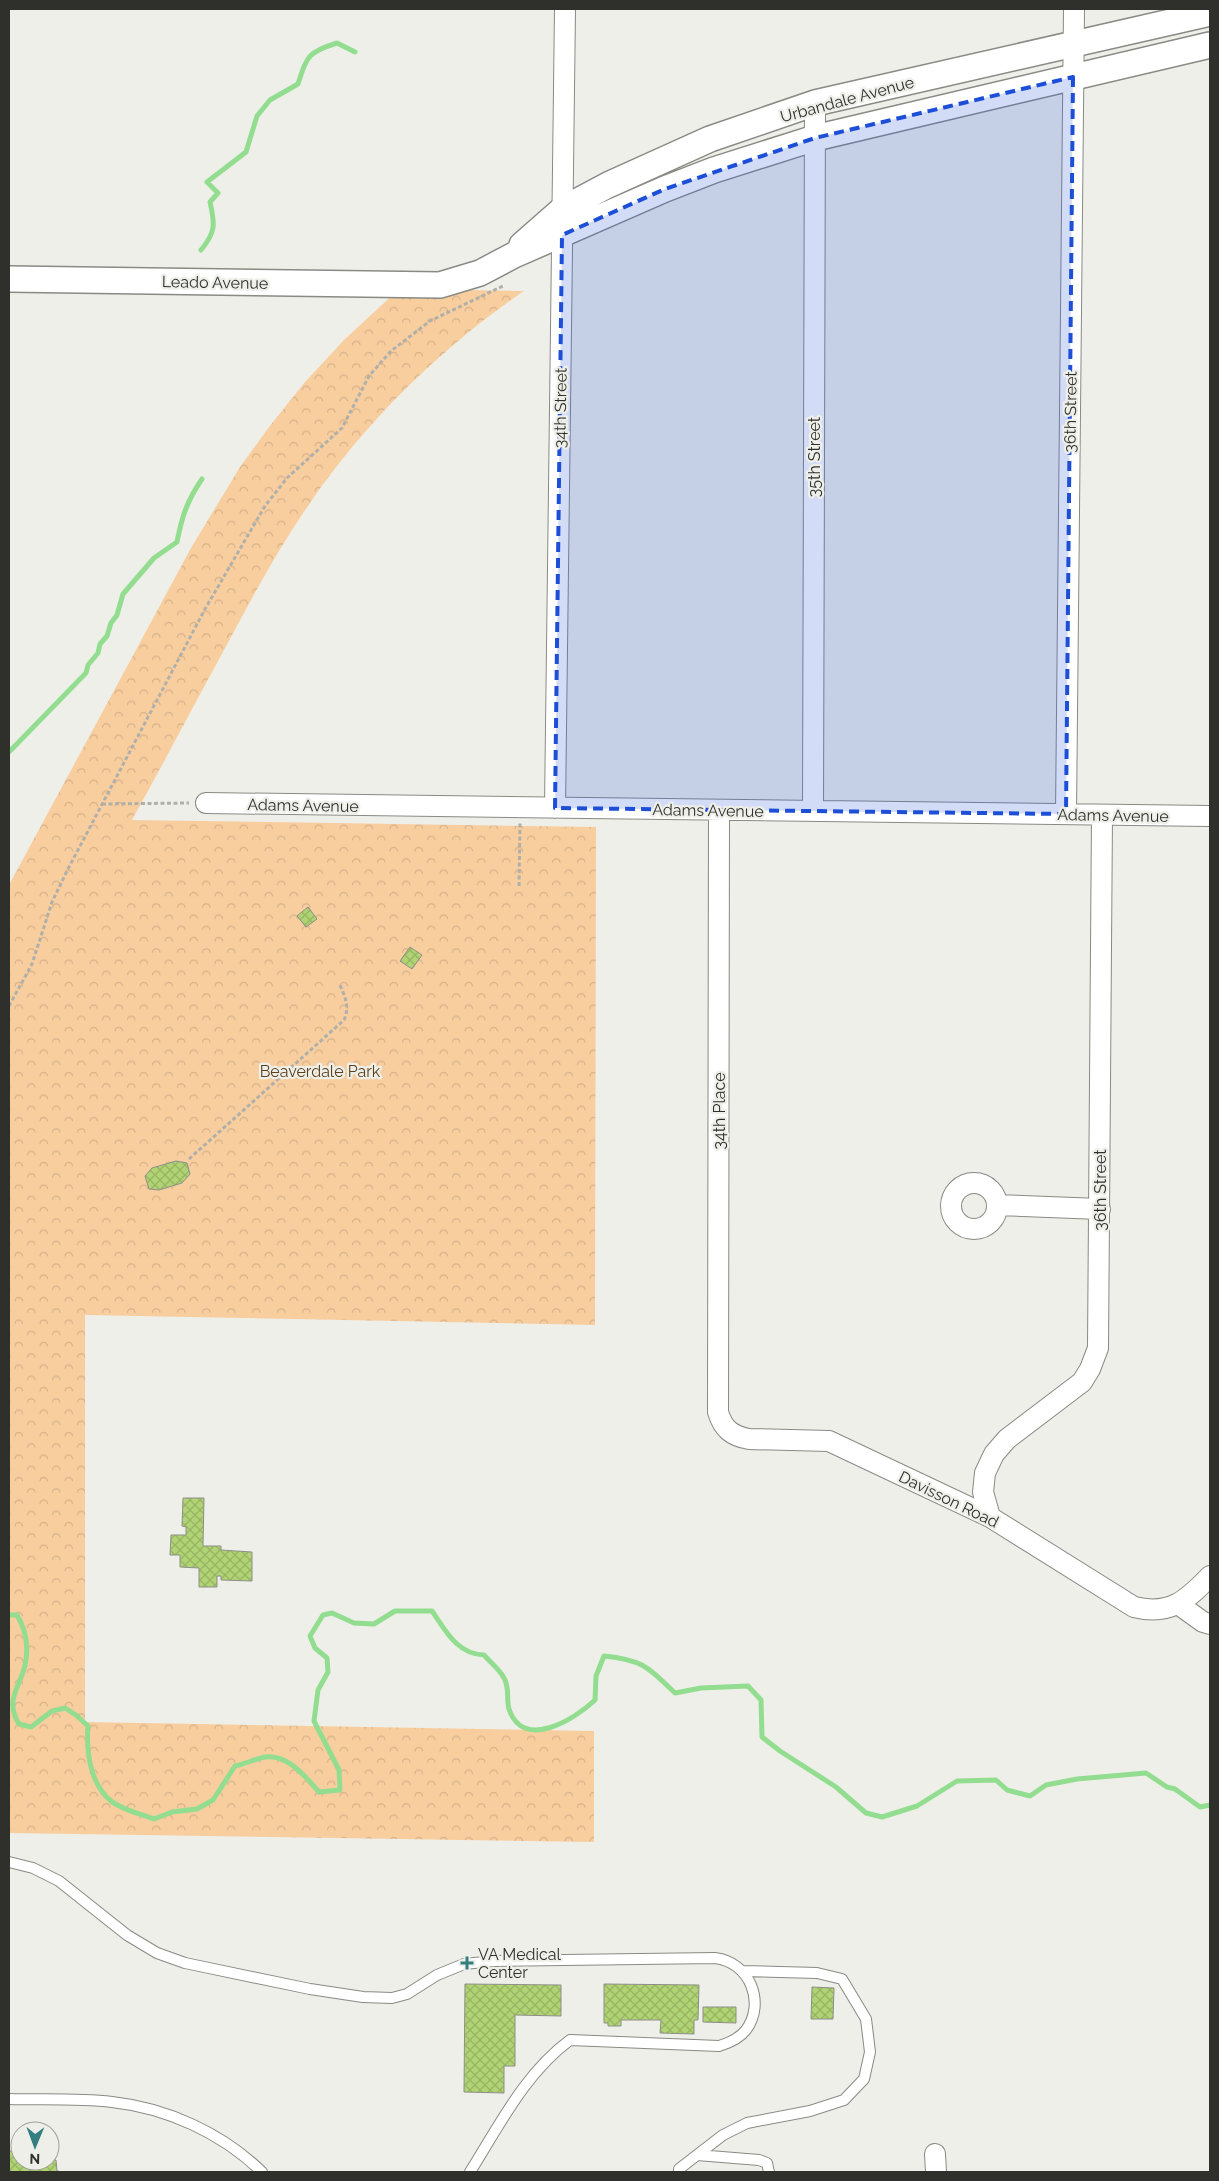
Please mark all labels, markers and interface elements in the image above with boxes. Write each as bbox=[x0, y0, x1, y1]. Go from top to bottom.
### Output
street label: Urbandale Avenue bbox=[778, 72, 916, 126]
street label: Leado Avenue bbox=[162, 272, 268, 293]
street label: 34th Street bbox=[550, 367, 571, 448]
street label: 36th Street bbox=[1060, 371, 1081, 453]
street label: 35th Street bbox=[805, 416, 824, 497]
street label: Adams Avenue bbox=[247, 795, 359, 816]
street label: Adams Avenue bbox=[652, 800, 764, 821]
street label: Adams Avenue bbox=[1057, 805, 1169, 826]
park label: Beaverdale Park bbox=[260, 1062, 381, 1081]
street label: 34th Place bbox=[710, 1072, 729, 1150]
street label: 36th Street bbox=[1091, 1149, 1110, 1231]
street label: Davisson Road bbox=[896, 1467, 1002, 1532]
place label: VA Medical Center bbox=[478, 1945, 562, 1982]
marker: VA Medical Center bbox=[460, 1956, 474, 1970]
north arrow bbox=[10, 2121, 60, 2171]
text: N bbox=[29, 2151, 40, 2167]

